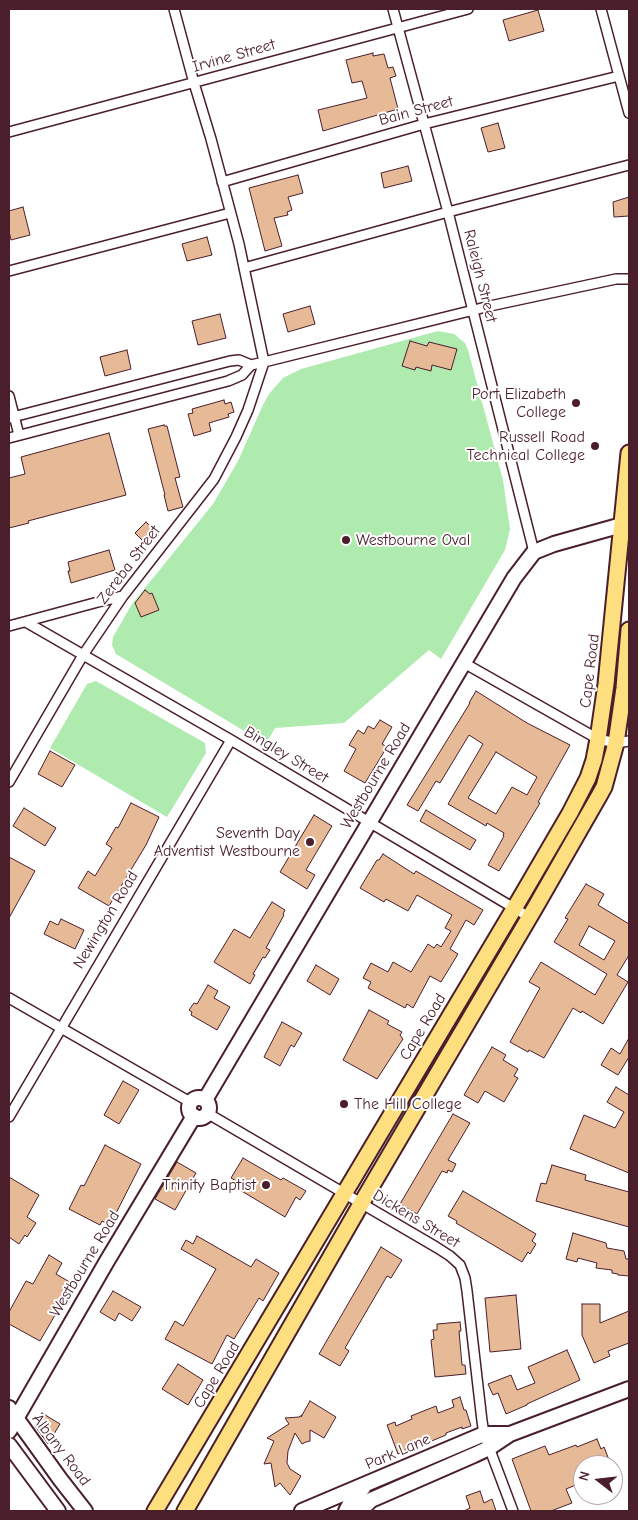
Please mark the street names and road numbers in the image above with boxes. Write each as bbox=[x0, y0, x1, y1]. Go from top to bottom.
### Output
street label: Irvine Street bbox=[190, 35, 278, 77]
street label: Bain Street bbox=[377, 92, 455, 130]
street label: Raleigh Street bbox=[459, 227, 501, 325]
street label: Zereba Street bbox=[93, 522, 165, 608]
street label: Cape Road bbox=[576, 633, 604, 709]
street label: Westbourne Road bbox=[337, 719, 415, 833]
street label: Bingley Street bbox=[240, 722, 332, 788]
street label: Newington Road bbox=[69, 868, 143, 972]
street label: Cape Road bbox=[396, 990, 450, 1064]
street label: Dickens Street bbox=[369, 1186, 463, 1252]
street label: Westbourne Road bbox=[46, 1207, 124, 1321]
street label: Cape Road bbox=[190, 1338, 244, 1412]
street label: Albany Road bbox=[28, 1410, 94, 1490]
street label: Park Lane bbox=[363, 1430, 433, 1474]

